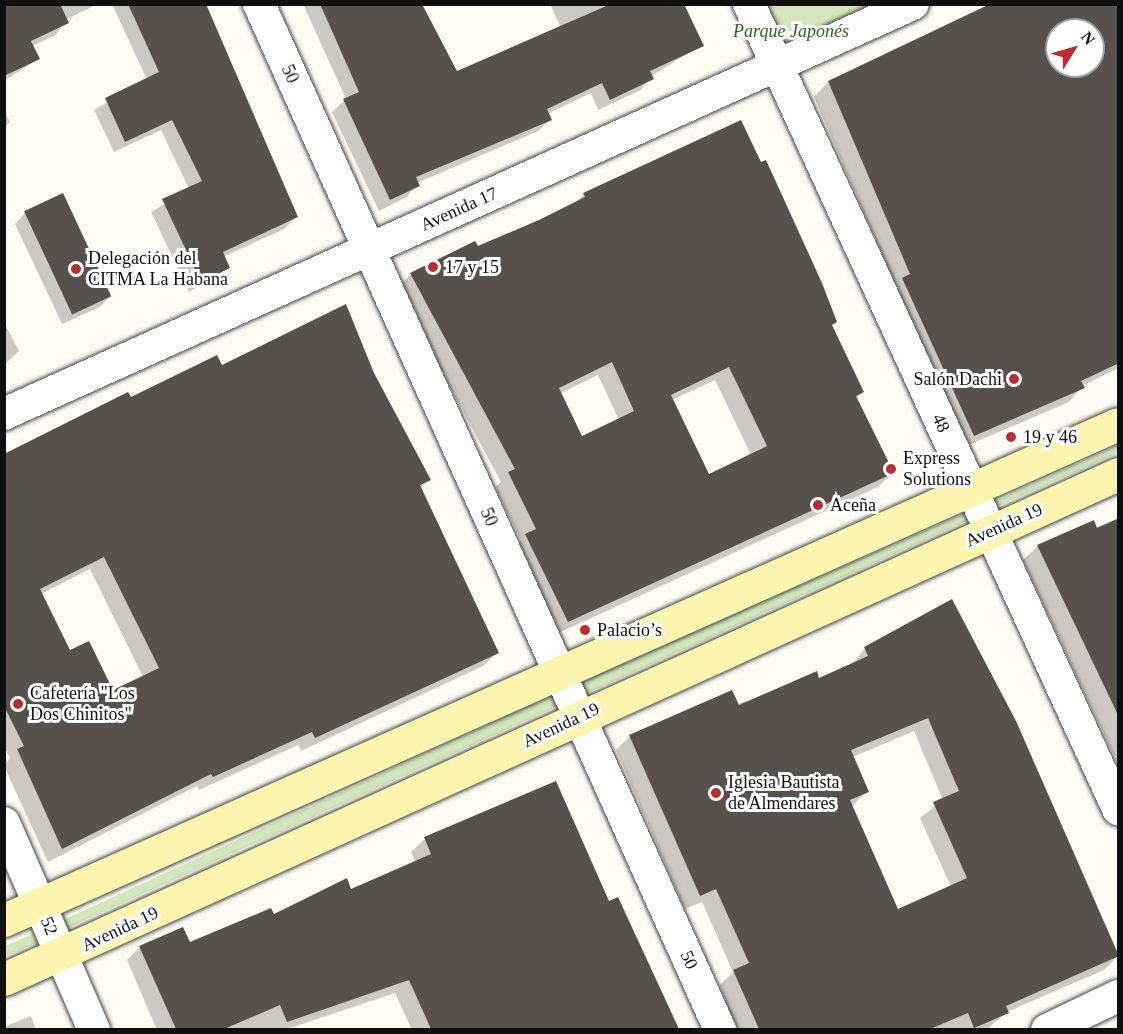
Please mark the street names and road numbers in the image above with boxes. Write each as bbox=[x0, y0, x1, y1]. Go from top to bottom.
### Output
street label: 50 bbox=[276, 61, 304, 87]
street label: Avenida 17 bbox=[417, 182, 501, 236]
street label: 48 bbox=[927, 410, 955, 436]
street label: Avenida 19 bbox=[962, 498, 1046, 552]
street label: 50 bbox=[475, 504, 503, 530]
street label: Avenida 19 bbox=[519, 698, 603, 752]
street label: Avenida 19 bbox=[78, 902, 162, 956]
street label: 52 bbox=[36, 914, 62, 938]
street label: 50 bbox=[675, 947, 703, 973]

